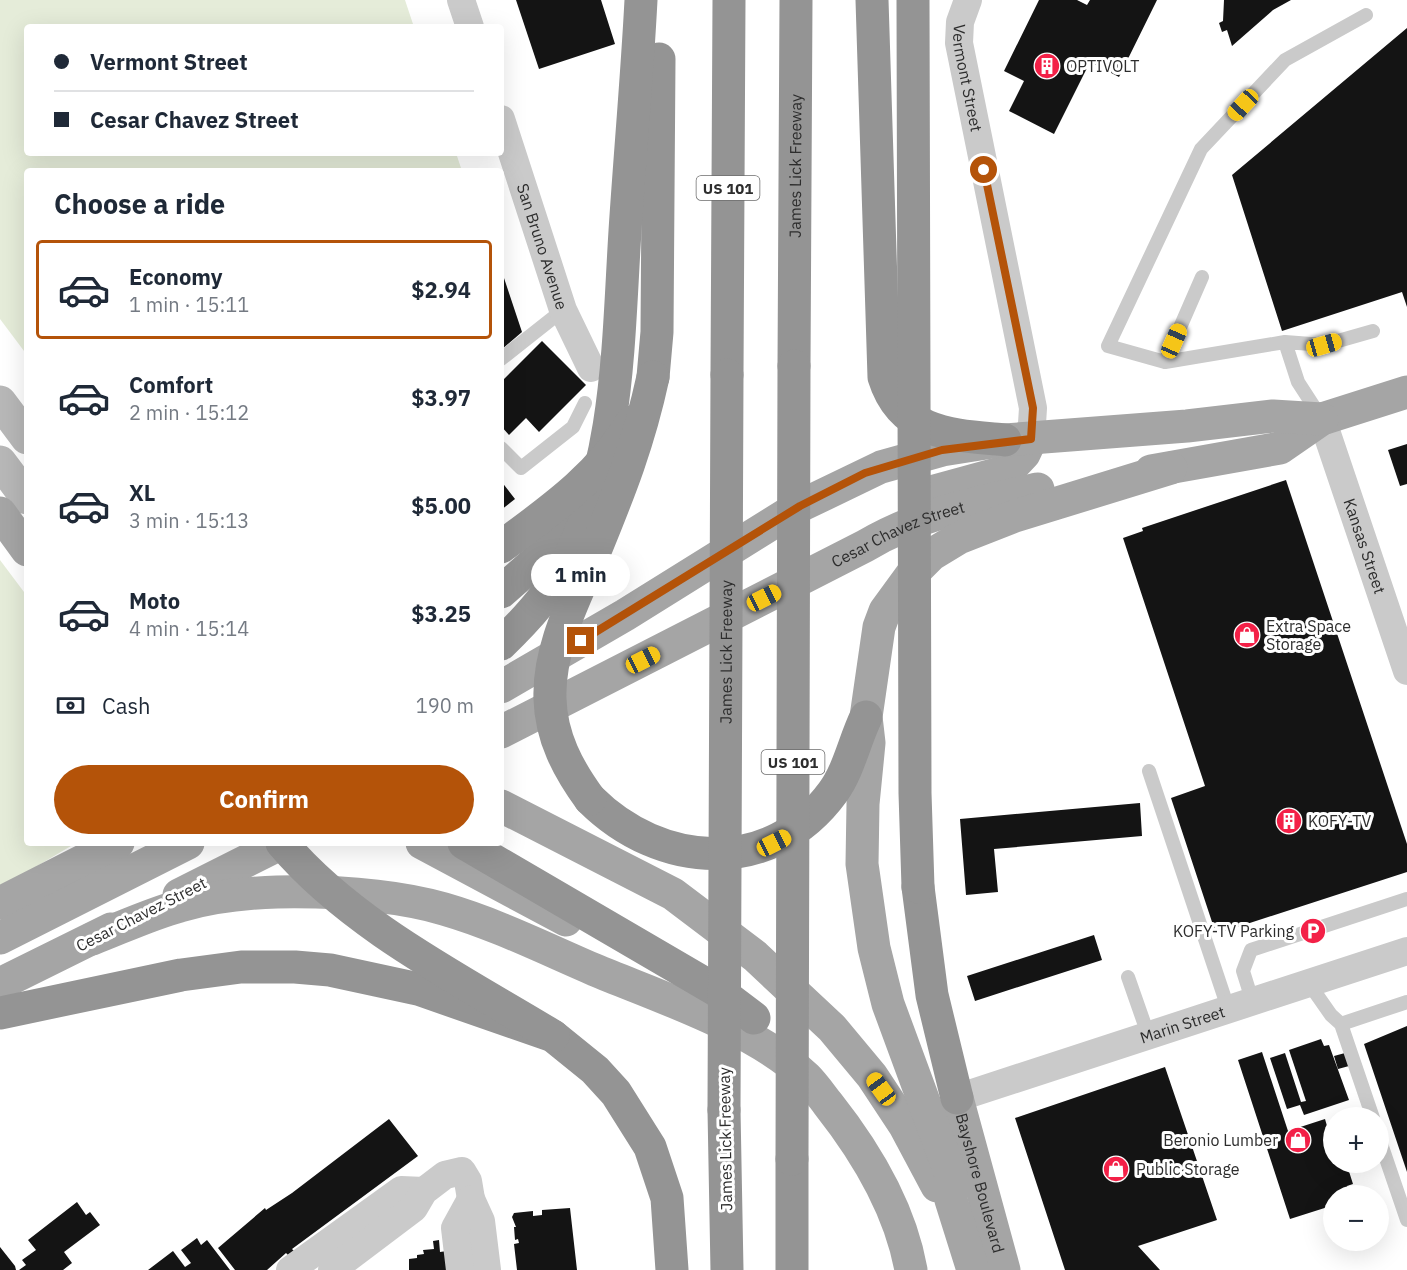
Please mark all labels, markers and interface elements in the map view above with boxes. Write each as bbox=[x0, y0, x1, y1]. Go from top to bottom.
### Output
street label: Vermont Street bbox=[949, 23, 987, 133]
text: Vermont Street bbox=[90, 47, 248, 76]
building icon: OPTIVOLT bbox=[1032, 51, 1062, 81]
place label: OPTIVOLT bbox=[1066, 56, 1139, 76]
car bbox=[1224, 86, 1262, 124]
street label: James Lick Freeway bbox=[785, 94, 805, 238]
text: Cesar Chavez Street bbox=[90, 105, 299, 134]
route start bbox=[970, 156, 997, 183]
road number: US 101 bbox=[696, 176, 760, 200]
street label: San Bruno Avenue bbox=[513, 181, 572, 312]
text: Choose a ride bbox=[54, 186, 225, 221]
text: Economy bbox=[129, 262, 223, 291]
icon: car bbox=[57, 263, 111, 317]
text: $2.94 bbox=[411, 275, 471, 304]
text: 1 min · 15:11 bbox=[129, 291, 249, 318]
car bbox=[1158, 321, 1190, 361]
car bbox=[1304, 331, 1344, 359]
text: Comfort bbox=[129, 370, 213, 399]
icon: car bbox=[57, 371, 111, 425]
text: $3.97 bbox=[411, 383, 471, 412]
text: 2 min · 15:12 bbox=[129, 399, 249, 426]
text: XL bbox=[129, 478, 155, 507]
icon: car bbox=[57, 479, 111, 533]
text: $5.00 bbox=[411, 491, 471, 520]
street label: Kansas Street bbox=[1339, 496, 1390, 596]
street label: Cesar Chavez Street bbox=[828, 497, 967, 572]
text: 3 min · 15:13 bbox=[129, 507, 249, 534]
callout: 1 min bbox=[532, 554, 630, 596]
text: 1 min bbox=[554, 561, 607, 588]
street label: James Lick Freeway bbox=[716, 580, 736, 724]
car bbox=[744, 582, 784, 614]
text: Moto bbox=[129, 586, 180, 615]
icon: car bbox=[57, 587, 111, 641]
text: $3.25 bbox=[411, 599, 471, 628]
text: 4 min · 15:14 bbox=[129, 615, 249, 642]
place label: Extra Space Storage bbox=[1266, 616, 1351, 654]
shop icon: Extra Space Storage bbox=[1232, 620, 1262, 650]
route end bbox=[567, 627, 594, 654]
car bbox=[623, 644, 663, 676]
icon: cash bbox=[54, 689, 87, 722]
text: Cash bbox=[102, 691, 151, 720]
text: 190 m bbox=[416, 692, 474, 719]
road number: US 101 bbox=[762, 750, 824, 774]
button: Confirm bbox=[54, 765, 474, 834]
building icon: KOFY-TV bbox=[1274, 806, 1304, 836]
place label: KOFY-TV bbox=[1308, 811, 1372, 831]
car bbox=[754, 827, 794, 859]
street label: Cesar Chavez Street bbox=[72, 872, 210, 956]
parking icon: KOFY-TV Parking bbox=[1298, 916, 1328, 946]
place label: KOFY-TV Parking bbox=[1173, 921, 1295, 941]
street label: Marin Street bbox=[1137, 1001, 1227, 1048]
street label: James Lick Freeway bbox=[714, 1067, 736, 1211]
car bbox=[863, 1069, 899, 1109]
map controls bbox=[1323, 1107, 1389, 1251]
button: + bbox=[1323, 1107, 1389, 1173]
street label: Bayshore Boulevard bbox=[952, 1111, 1009, 1255]
shop icon: Beronio Lumber bbox=[1283, 1125, 1313, 1155]
place label: Beronio Lumber bbox=[1163, 1130, 1278, 1150]
shop icon: Public Storage bbox=[1101, 1154, 1131, 1184]
place label: Public Storage bbox=[1136, 1159, 1240, 1179]
button: − bbox=[1323, 1185, 1389, 1251]

